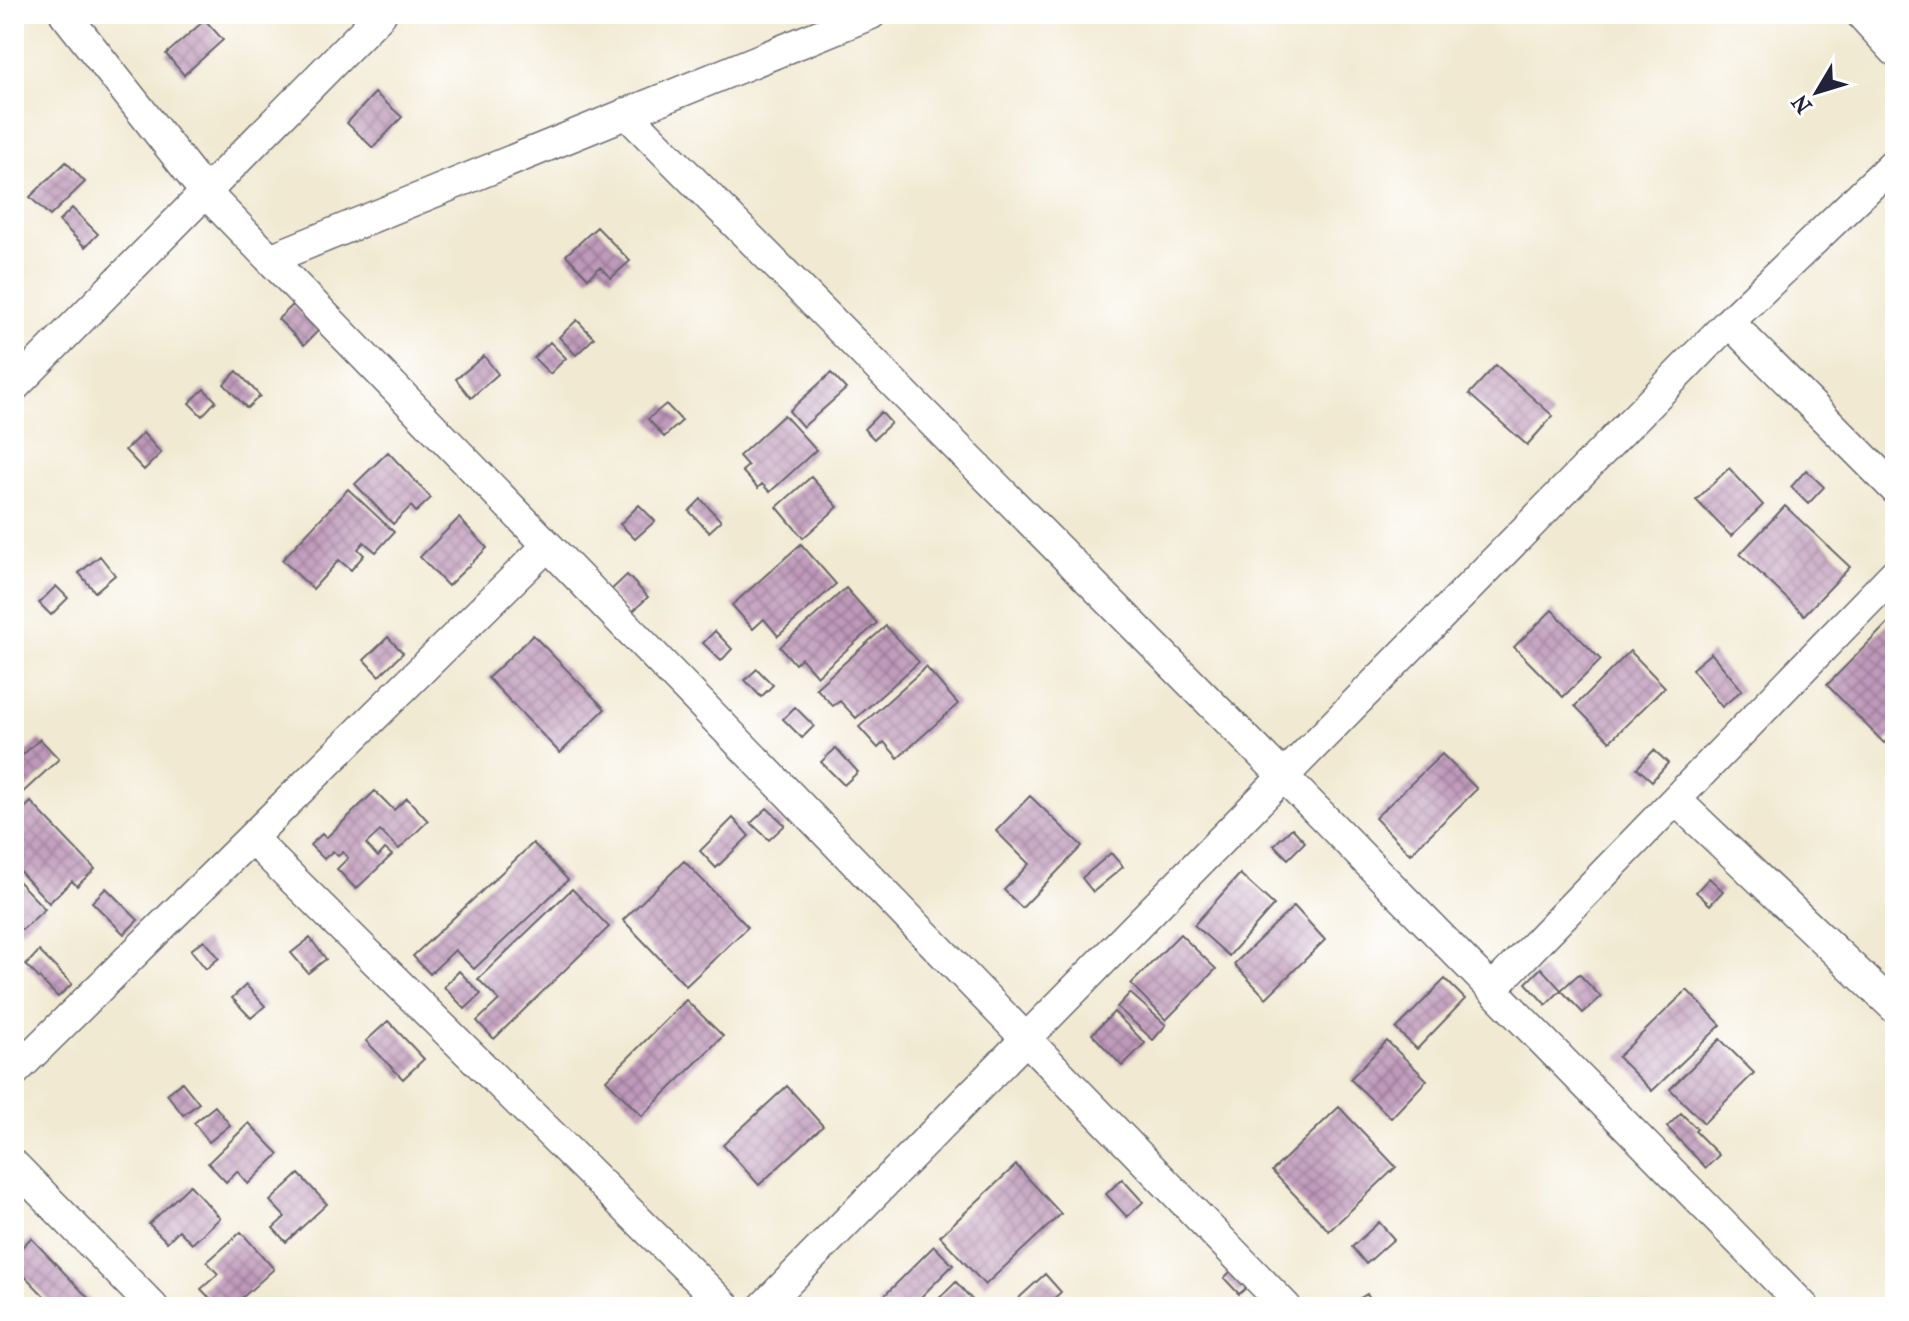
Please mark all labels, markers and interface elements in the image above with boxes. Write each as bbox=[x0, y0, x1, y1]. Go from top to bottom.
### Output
north arrow bbox=[1777, 52, 1857, 132]
text: N bbox=[1786, 89, 1817, 118]

